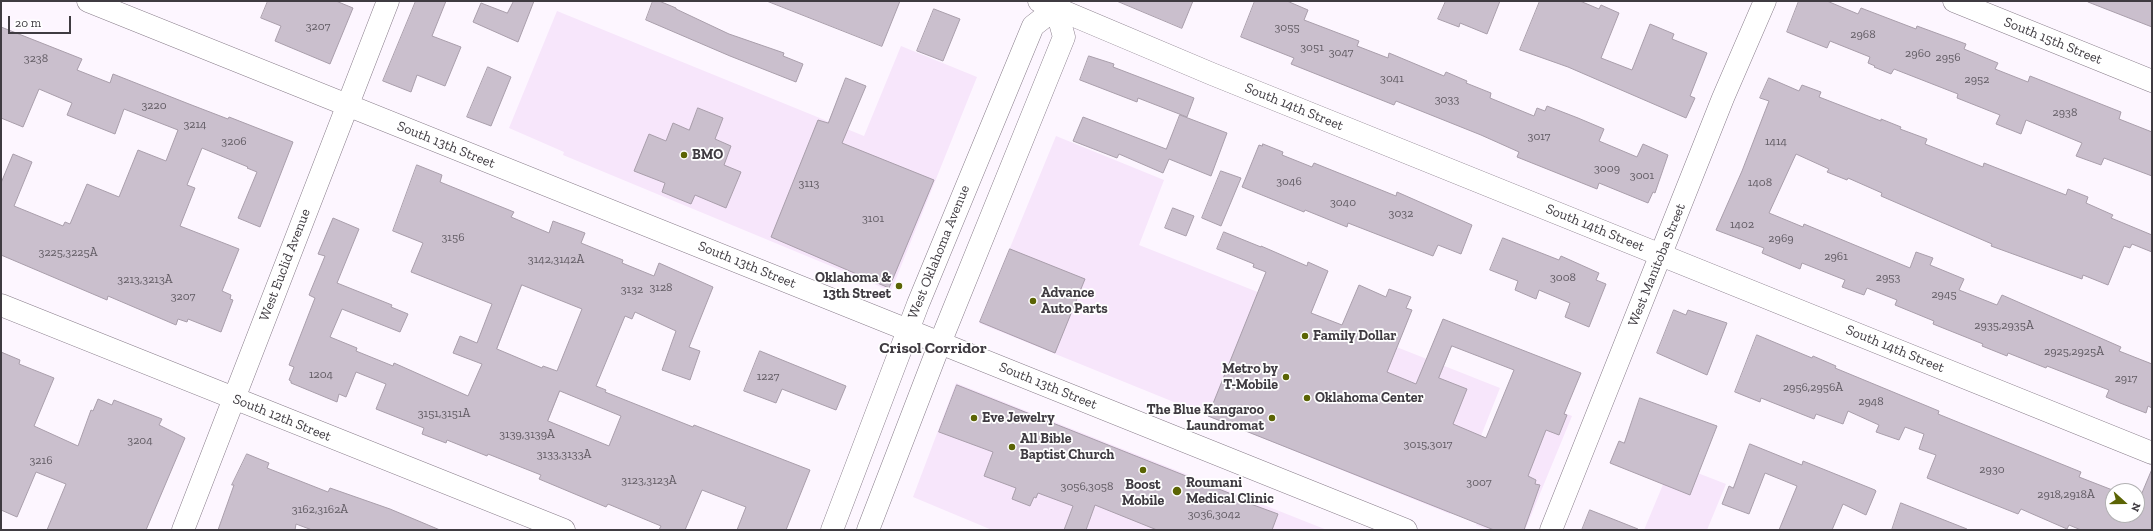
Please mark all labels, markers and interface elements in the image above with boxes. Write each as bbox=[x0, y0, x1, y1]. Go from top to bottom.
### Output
scale bar bbox=[10, 8, 73, 34]
street label: South 15th Street bbox=[2001, 14, 2105, 68]
text: 20 m bbox=[15, 16, 41, 30]
house number: 3207 bbox=[306, 20, 330, 34]
house number: 3055 bbox=[1274, 21, 1300, 35]
house number: 2968 bbox=[1850, 28, 1876, 42]
house number: 3051 bbox=[1300, 41, 1324, 55]
house number: 3047 bbox=[1329, 46, 1353, 60]
house number: 2960 bbox=[1905, 47, 1931, 61]
house number: 2956 bbox=[1935, 51, 1961, 65]
house number: 3238 bbox=[24, 52, 48, 66]
house number: 3041 bbox=[1380, 72, 1404, 86]
house number: 2952 bbox=[1965, 73, 1989, 87]
street label: South 14th Street bbox=[1242, 80, 1346, 134]
house number: 3033 bbox=[1435, 93, 1459, 107]
house number: 3220 bbox=[141, 99, 167, 113]
house number: 2938 bbox=[2053, 106, 2077, 120]
house number: 3214 bbox=[183, 118, 207, 132]
street label: South 13th Street bbox=[395, 118, 497, 172]
house number: 3017 bbox=[1528, 130, 1550, 144]
house number: 3206 bbox=[221, 135, 247, 149]
house number: 1414 bbox=[1765, 135, 1787, 149]
place label: BMO bbox=[692, 147, 723, 163]
marker: BMO bbox=[679, 150, 689, 160]
house number: 3009 bbox=[1594, 162, 1620, 176]
house number: 3001 bbox=[1630, 169, 1654, 183]
house number: 3046 bbox=[1276, 175, 1302, 189]
house number: 1408 bbox=[1748, 176, 1772, 190]
house number: 3113 bbox=[799, 177, 819, 191]
street label: West Oklahoma Avenue bbox=[904, 183, 974, 321]
house number: 3040 bbox=[1330, 196, 1356, 210]
street label: South 14th Street bbox=[1543, 201, 1647, 255]
street label: West Manitoba Street bbox=[1625, 201, 1689, 329]
street label: West Euclid Avenue bbox=[256, 206, 314, 324]
house number: 3032 bbox=[1389, 207, 1413, 221]
house number: 3101 bbox=[862, 212, 884, 226]
house number: 1402 bbox=[1730, 218, 1754, 232]
house number: 3156 bbox=[441, 231, 465, 245]
house number: 2969 bbox=[1768, 232, 1794, 246]
street label: South 13th Street bbox=[696, 238, 798, 292]
house number: 3225,3225A bbox=[39, 246, 97, 260]
house number: 2961 bbox=[1824, 250, 1848, 264]
house number: 3142,3142A bbox=[528, 253, 584, 267]
place label: Oklahoma & 13th Street bbox=[815, 270, 891, 302]
house number: 3008 bbox=[1550, 271, 1576, 285]
house number: 2953 bbox=[1876, 271, 1900, 285]
house number: 3213,3213A bbox=[117, 273, 173, 287]
house number: 3128 bbox=[649, 281, 673, 295]
marker: Oklahoma & 13th Street bbox=[894, 281, 904, 291]
house number: 3132 bbox=[621, 283, 643, 297]
place label: Advance Auto Parts bbox=[1041, 285, 1108, 318]
house number: 2945 bbox=[1931, 288, 1957, 302]
house number: 3207 bbox=[171, 290, 195, 304]
marker: Advance Auto Parts bbox=[1028, 296, 1038, 306]
house number: 2935,2935A bbox=[1974, 319, 2034, 333]
street label: South 14th Street bbox=[1843, 322, 1947, 376]
place label: Family Dollar bbox=[1313, 328, 1396, 344]
marker: Family Dollar bbox=[1300, 331, 1310, 341]
district label: Crisol Corridor bbox=[879, 338, 987, 358]
house number: 2925,2925A bbox=[2044, 345, 2104, 359]
street label: South 13th Street bbox=[997, 359, 1099, 413]
place label: Metro by T-Mobile bbox=[1222, 361, 1278, 394]
house number: 1204 bbox=[309, 368, 333, 382]
house number: 1227 bbox=[757, 370, 779, 384]
marker: Metro by T-Mobile bbox=[1281, 372, 1291, 382]
house number: 2917 bbox=[2115, 372, 2137, 386]
house number: 2956,2956A bbox=[1783, 381, 1843, 395]
place label: Oklahoma Center bbox=[1315, 390, 1424, 406]
street label: South 12th Street bbox=[230, 391, 334, 445]
marker: Oklahoma Center bbox=[1302, 393, 1312, 403]
house number: 2948 bbox=[1858, 395, 1884, 409]
place label: The Blue Kangaroo Laundromat bbox=[1146, 402, 1264, 434]
house number: 3151,3151A bbox=[418, 407, 470, 421]
place label: Eve Jewelry bbox=[982, 410, 1055, 426]
marker: Eve Jewelry bbox=[969, 413, 979, 423]
marker: The Blue Kangaroo Laundromat bbox=[1267, 413, 1277, 423]
house number: 3139,3139A bbox=[499, 428, 555, 442]
place label: All Bible Baptist Church bbox=[1020, 431, 1114, 464]
house number: 3204 bbox=[127, 434, 153, 448]
house number: 3015,3017 bbox=[1404, 438, 1452, 452]
marker: All Bible Baptist Church bbox=[1007, 442, 1017, 452]
house number: 3133,3133A bbox=[537, 448, 591, 462]
house number: 3216 bbox=[29, 454, 53, 468]
house number: 2930 bbox=[1979, 463, 2005, 477]
marker: Boost Mobile bbox=[1138, 465, 1148, 475]
house number: 3123,3123A bbox=[621, 474, 677, 488]
place label: Roumani Medical Clinic bbox=[1186, 475, 1274, 508]
house number: 3007 bbox=[1466, 476, 1492, 490]
place label: Boost Mobile bbox=[1122, 477, 1164, 510]
house number: 3056,3058 bbox=[1061, 480, 1113, 494]
north arrow bbox=[2105, 483, 2145, 523]
marker: Roumani Medical Clinic bbox=[1171, 485, 1183, 497]
house number: 2918,2918A bbox=[2037, 488, 2095, 502]
text: N bbox=[2128, 501, 2143, 513]
house number: 3162,3162A bbox=[292, 503, 348, 517]
house number: 3036,3042 bbox=[1188, 508, 1240, 522]

